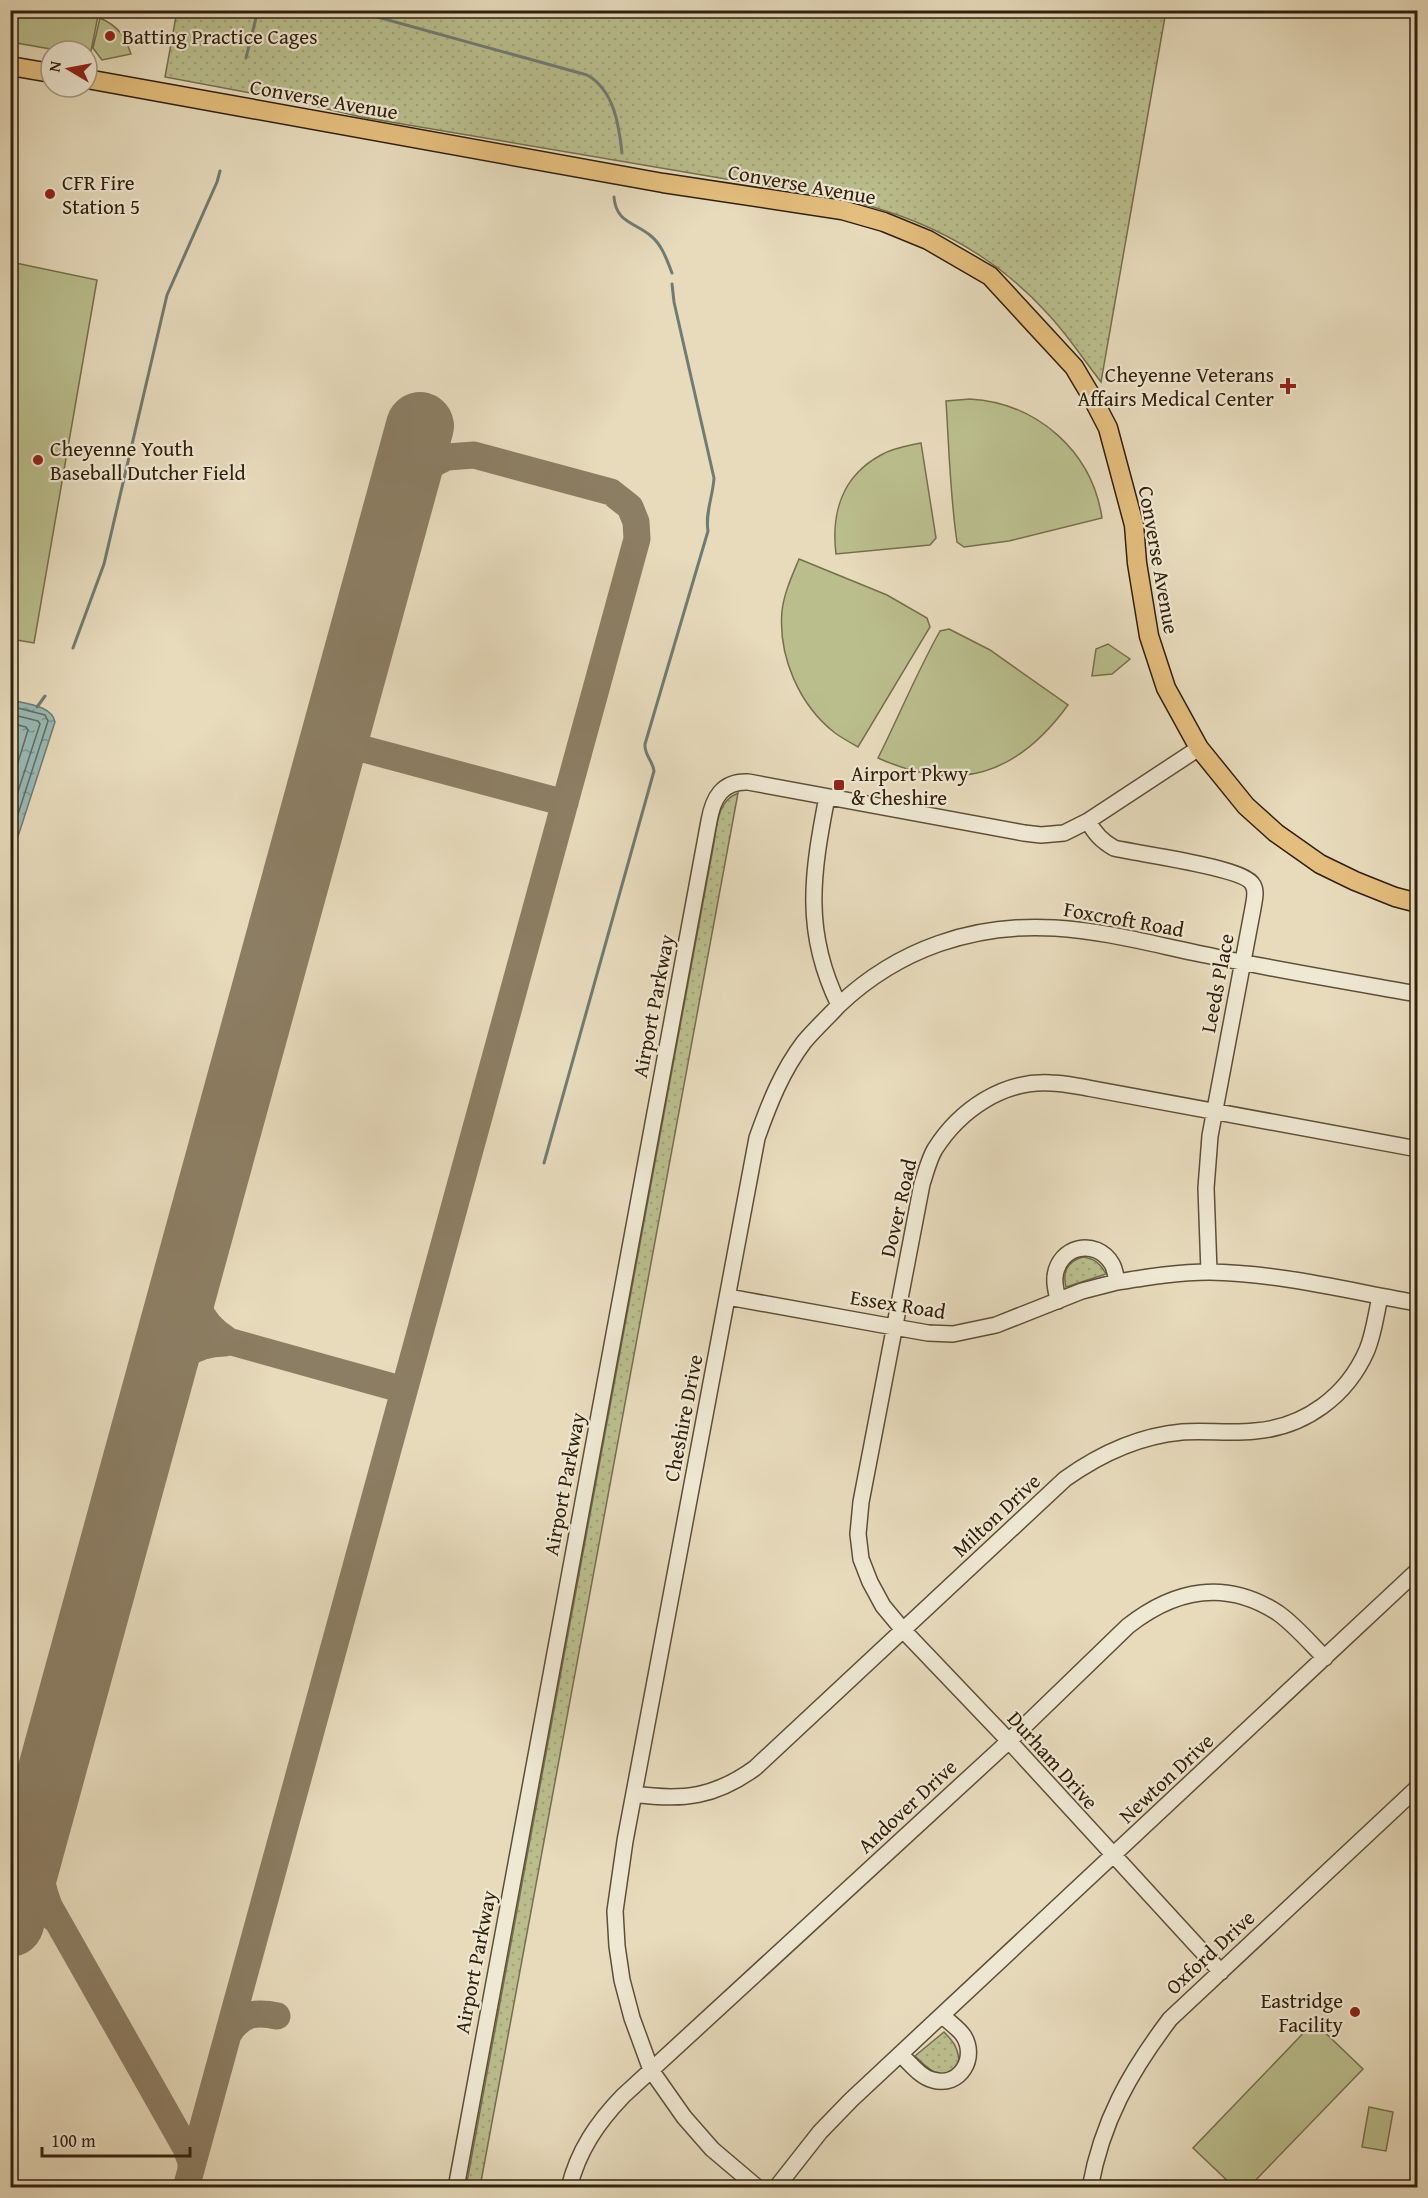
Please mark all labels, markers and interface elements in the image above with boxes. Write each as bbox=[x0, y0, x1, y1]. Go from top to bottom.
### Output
place label: Batting Practice Cages bbox=[122, 21, 317, 52]
marker: Batting Practice Cages bbox=[103, 29, 117, 43]
north arrow bbox=[39, 39, 99, 99]
text: N bbox=[41, 59, 67, 74]
street label: Converse Avenue bbox=[248, 71, 401, 127]
street label: Converse Avenue bbox=[726, 156, 879, 212]
place label: CFR Fire Station 5 bbox=[62, 167, 140, 222]
marker: CFR Fire Station 5 bbox=[43, 187, 57, 201]
place label: Cheyenne Veterans Affairs Medical Center bbox=[1077, 359, 1274, 414]
marker: Cheyenne Veterans Affairs Medical Center bbox=[1279, 377, 1297, 395]
place label: Cheyenne Youth Baseball Dutcher Field bbox=[50, 433, 247, 488]
marker: Cheyenne Youth Baseball Dutcher Field bbox=[31, 453, 45, 467]
street label: Converse Avenue bbox=[1131, 484, 1187, 637]
place label: Airport Pkwy & Cheshire bbox=[851, 758, 969, 813]
marker: Airport Pkwy & Cheshire bbox=[832, 778, 846, 792]
street label: Foxcroft Road bbox=[1061, 893, 1187, 945]
street label: Airport Parkway bbox=[624, 931, 682, 1080]
street label: Leeds Place bbox=[1192, 931, 1242, 1035]
street label: Dover Road bbox=[872, 1155, 925, 1260]
street label: Essex Road bbox=[848, 1281, 949, 1327]
street label: Cheshire Drive bbox=[655, 1352, 711, 1484]
street label: Airport Parkway bbox=[535, 1409, 593, 1558]
street label: Milton Drive bbox=[945, 1466, 1047, 1564]
street label: Durham Drive bbox=[1000, 1704, 1106, 1816]
street label: Newton Drive bbox=[1111, 1726, 1221, 1830]
street label: Andover Drive bbox=[850, 1752, 964, 1860]
street label: Airport Parkway bbox=[446, 1887, 504, 2036]
street label: Oxford Drive bbox=[1158, 1902, 1262, 2002]
place label: Eastridge Facility bbox=[1261, 1985, 1344, 2040]
marker: Eastridge Facility bbox=[1348, 2005, 1362, 2019]
scale bar bbox=[42, 2120, 190, 2158]
text: 100 m bbox=[51, 2127, 96, 2154]

